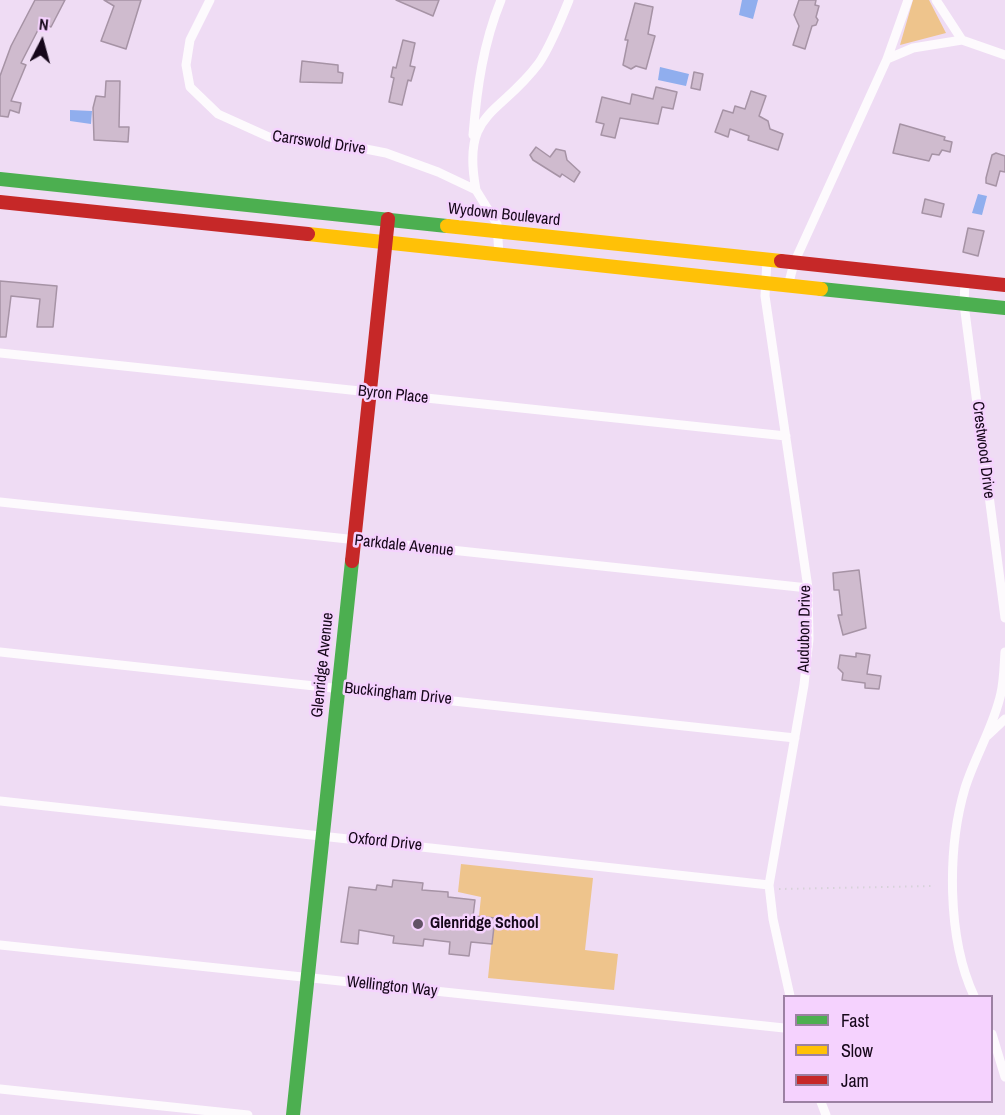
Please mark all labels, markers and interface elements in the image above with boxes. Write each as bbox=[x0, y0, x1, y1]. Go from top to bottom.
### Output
north arrow bbox=[12, 12, 72, 72]
text: N bbox=[38, 13, 50, 36]
street label: Carrswold Drive bbox=[271, 127, 367, 159]
street label: Wydown Boulevard bbox=[447, 200, 561, 230]
street label: Byron Place bbox=[357, 382, 429, 408]
street label: Crestwood Drive bbox=[968, 400, 998, 500]
street label: Parkdale Avenue bbox=[353, 531, 455, 561]
street label: Audubon Drive bbox=[795, 585, 815, 673]
street label: Glenridge Avenue bbox=[308, 612, 338, 718]
street label: Buckingham Drive bbox=[343, 679, 453, 709]
street label: Oxford Drive bbox=[347, 829, 423, 855]
place label: Glenridge School bbox=[430, 914, 539, 934]
marker: Glenridge School bbox=[411, 917, 425, 931]
street label: Wellington Way bbox=[346, 973, 438, 1001]
legend bbox=[783, 995, 993, 1103]
text: Fast bbox=[841, 1008, 869, 1033]
text: Slow bbox=[841, 1038, 873, 1063]
text: Jam bbox=[841, 1068, 869, 1093]

